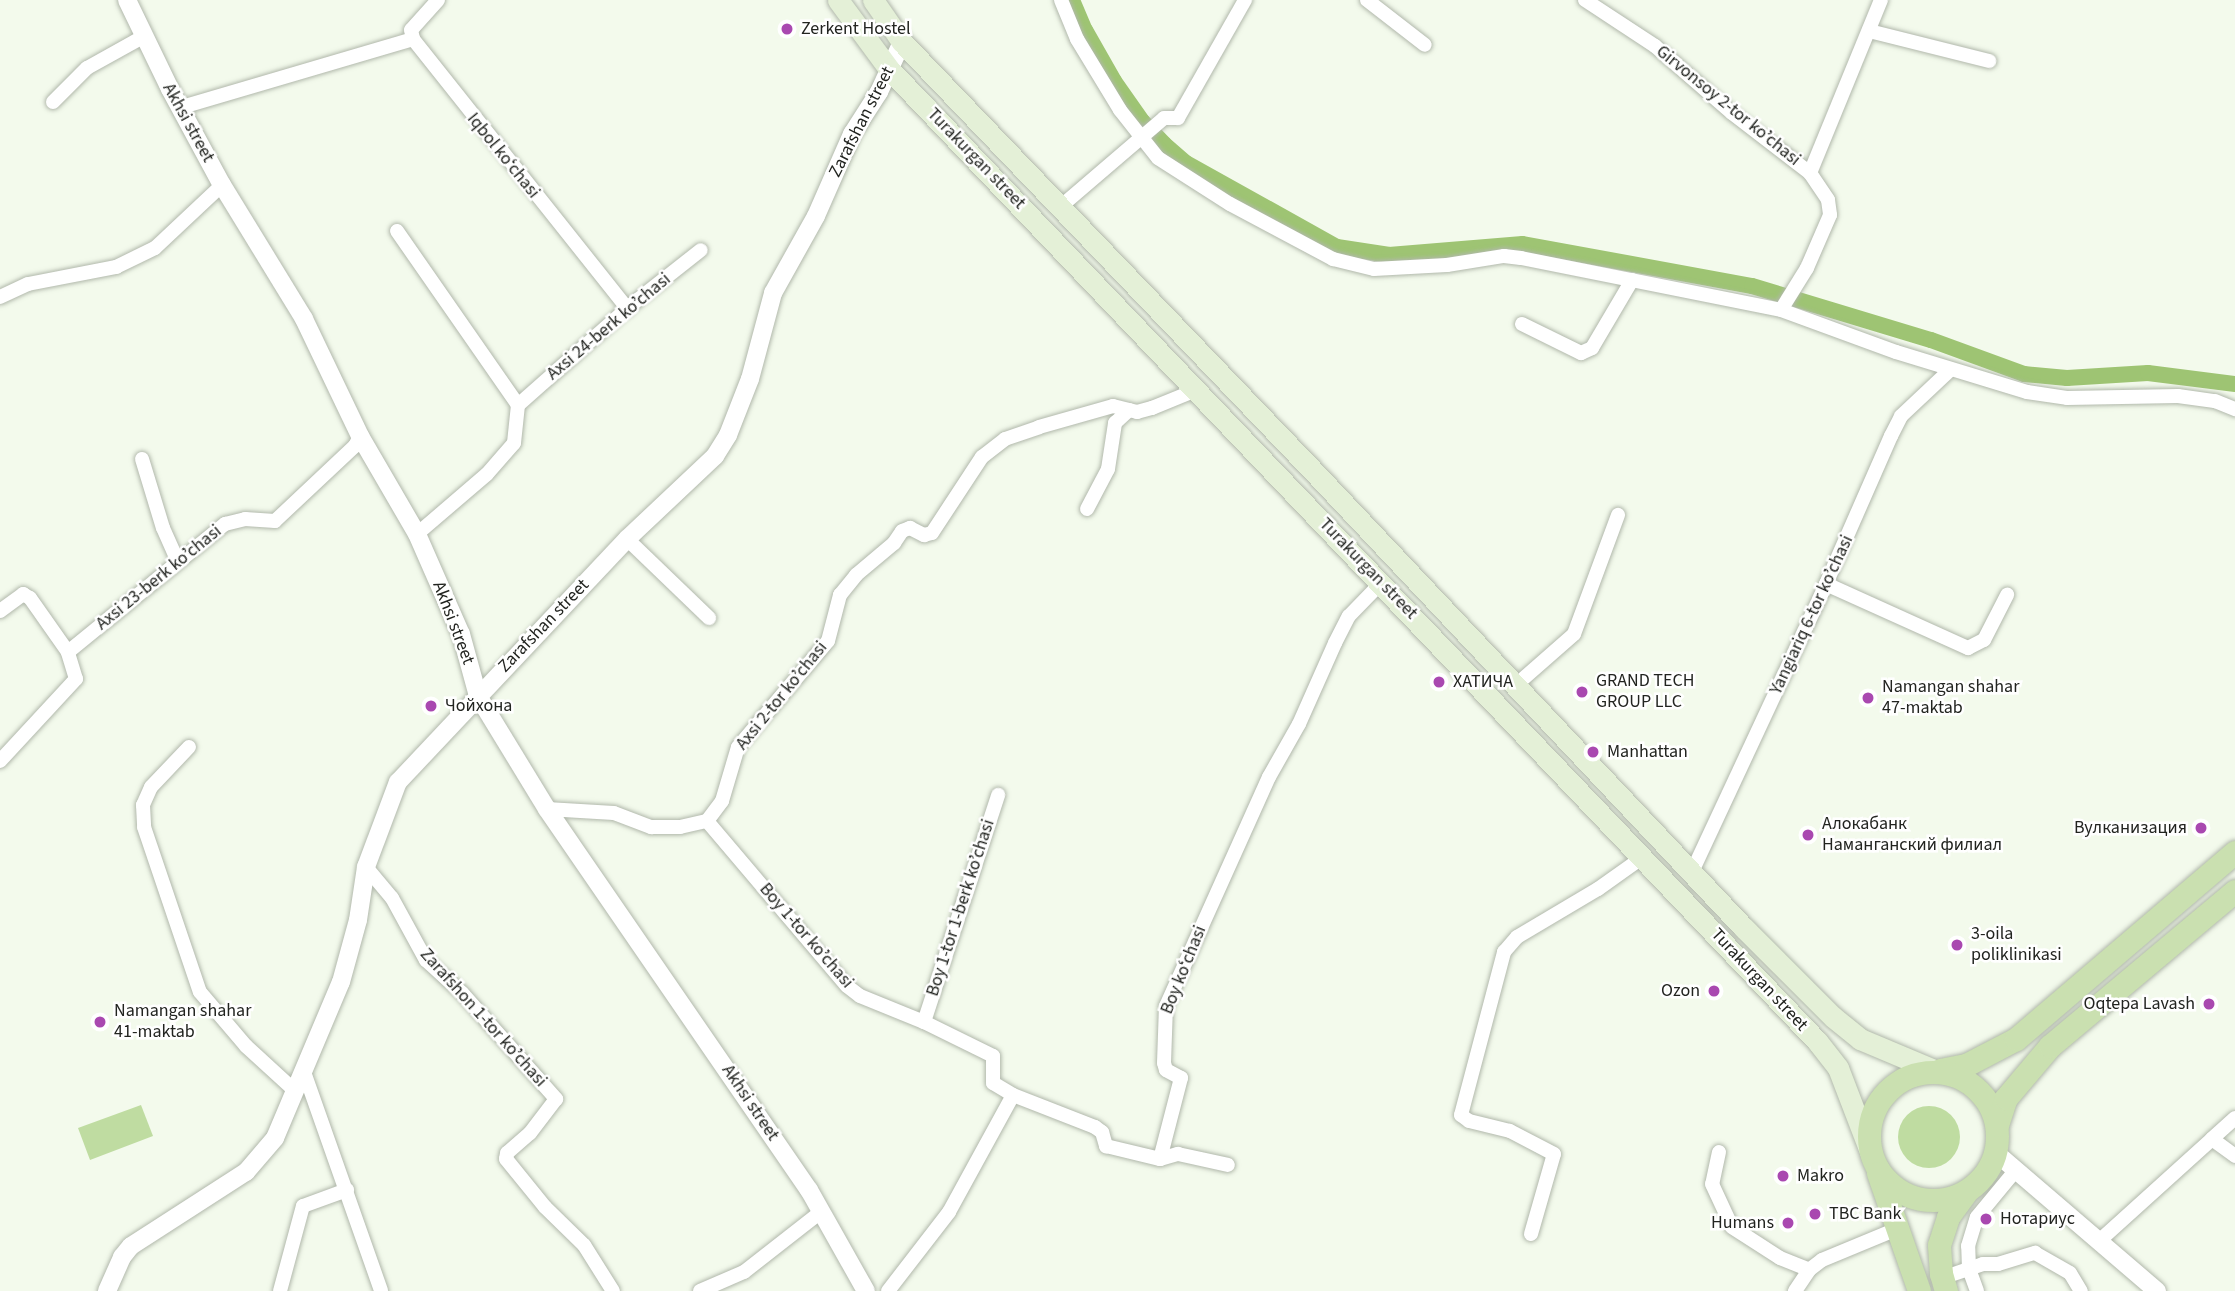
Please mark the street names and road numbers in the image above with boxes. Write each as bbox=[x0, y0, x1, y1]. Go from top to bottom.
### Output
street label: Girvonsoy 2-tor koʼchasi bbox=[1651, 41, 1805, 171]
street label: Zarafshan street bbox=[825, 63, 899, 181]
street label: Akhsi street bbox=[157, 80, 219, 166]
street label: Turakurgan street bbox=[922, 104, 1030, 214]
street label: Iqbol koʻchasi bbox=[462, 109, 544, 203]
street label: Аxsi 24-berk koʼchasi bbox=[543, 269, 675, 385]
street label: Turakurgan street bbox=[1314, 514, 1422, 624]
street label: Аxsi 23-berk koʼchasi bbox=[92, 521, 226, 635]
street label: Yangiаriq 6-tor koʼchasi bbox=[1766, 532, 1858, 698]
street label: Zarafshan street bbox=[494, 575, 594, 677]
street label: Akhsi street bbox=[427, 578, 479, 668]
street label: Аxsi 2-tor koʼchasi bbox=[732, 637, 832, 755]
street label: Boy 1-tor 1-berk koʼchasi bbox=[922, 817, 1000, 999]
street label: Boy 1-tor koʼchasi bbox=[754, 879, 858, 993]
street label: Boy koʻchasi bbox=[1156, 923, 1212, 1017]
street label: Turakurgan street bbox=[1706, 924, 1812, 1036]
street label: Zarafshon 1-tor koʼchasi bbox=[415, 944, 551, 1092]
street label: Akhsi street bbox=[717, 1061, 783, 1145]

